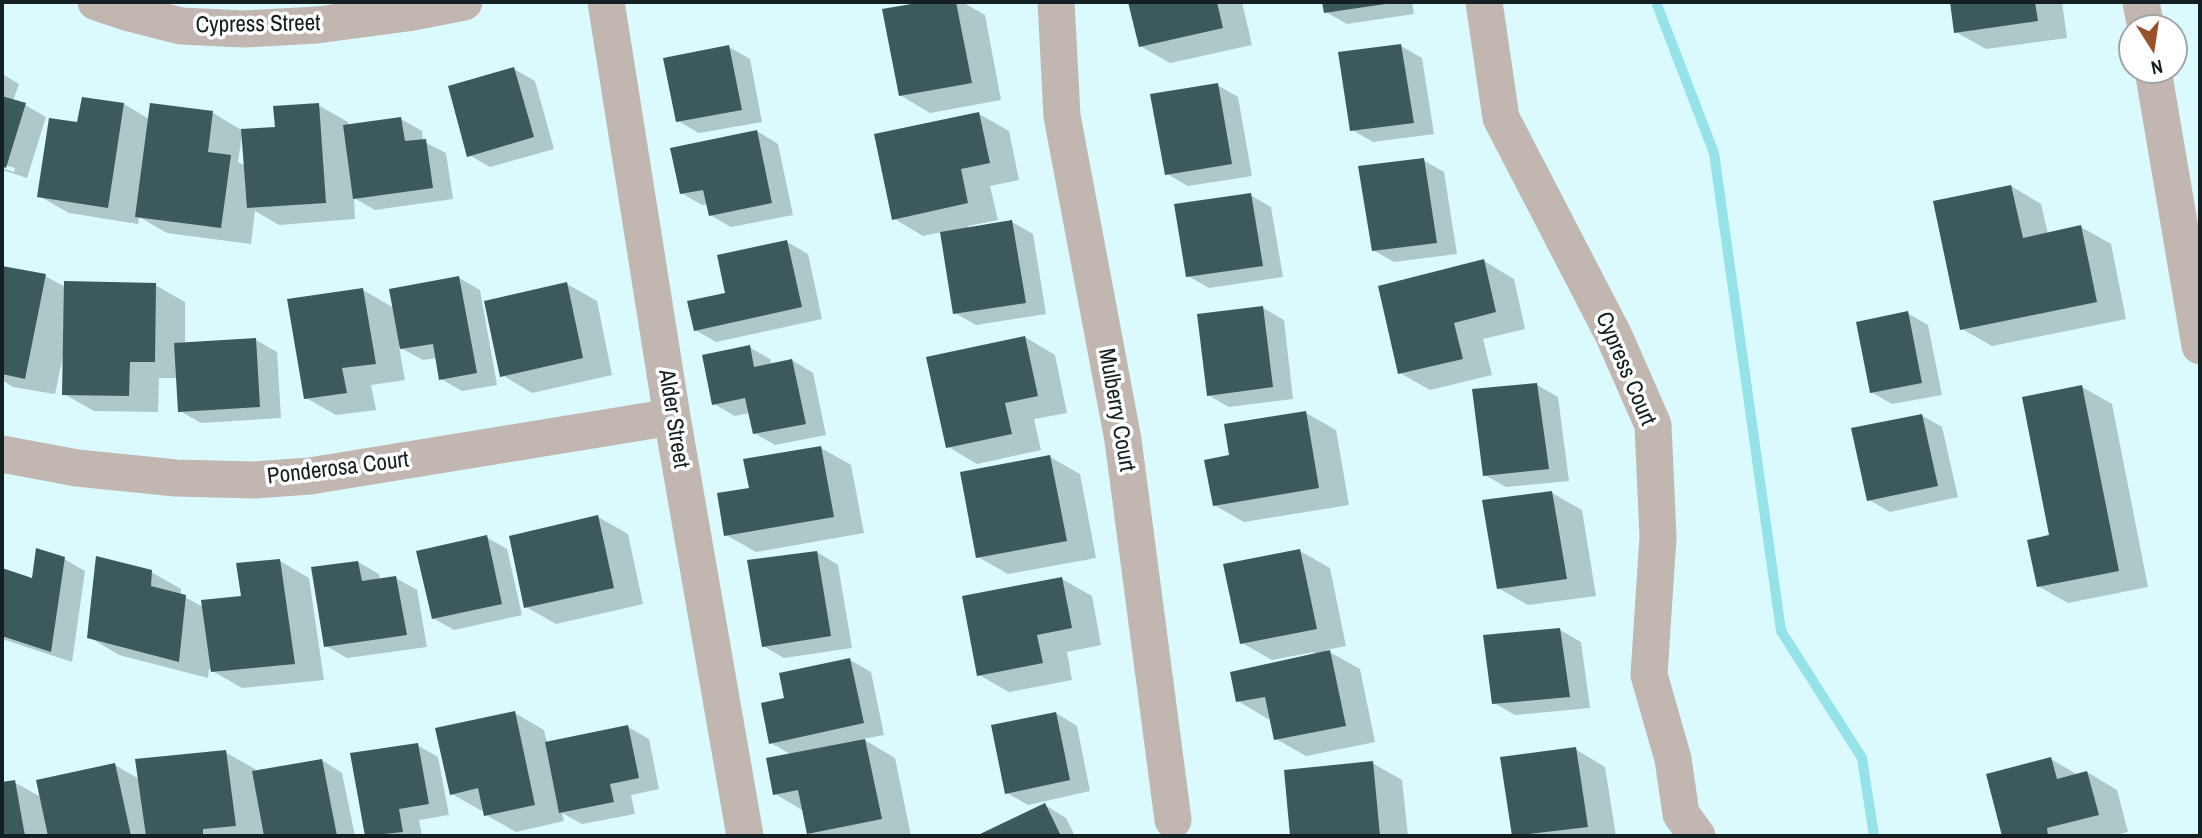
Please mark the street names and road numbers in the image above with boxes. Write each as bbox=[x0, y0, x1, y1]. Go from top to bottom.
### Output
street label: Cypress Street bbox=[195, 10, 321, 40]
street label: Cypress Court bbox=[1589, 308, 1661, 430]
street label: Mulberry Court bbox=[1092, 346, 1140, 474]
street label: Alder Street bbox=[652, 368, 694, 470]
street label: Ponderosa Court bbox=[266, 447, 410, 491]

